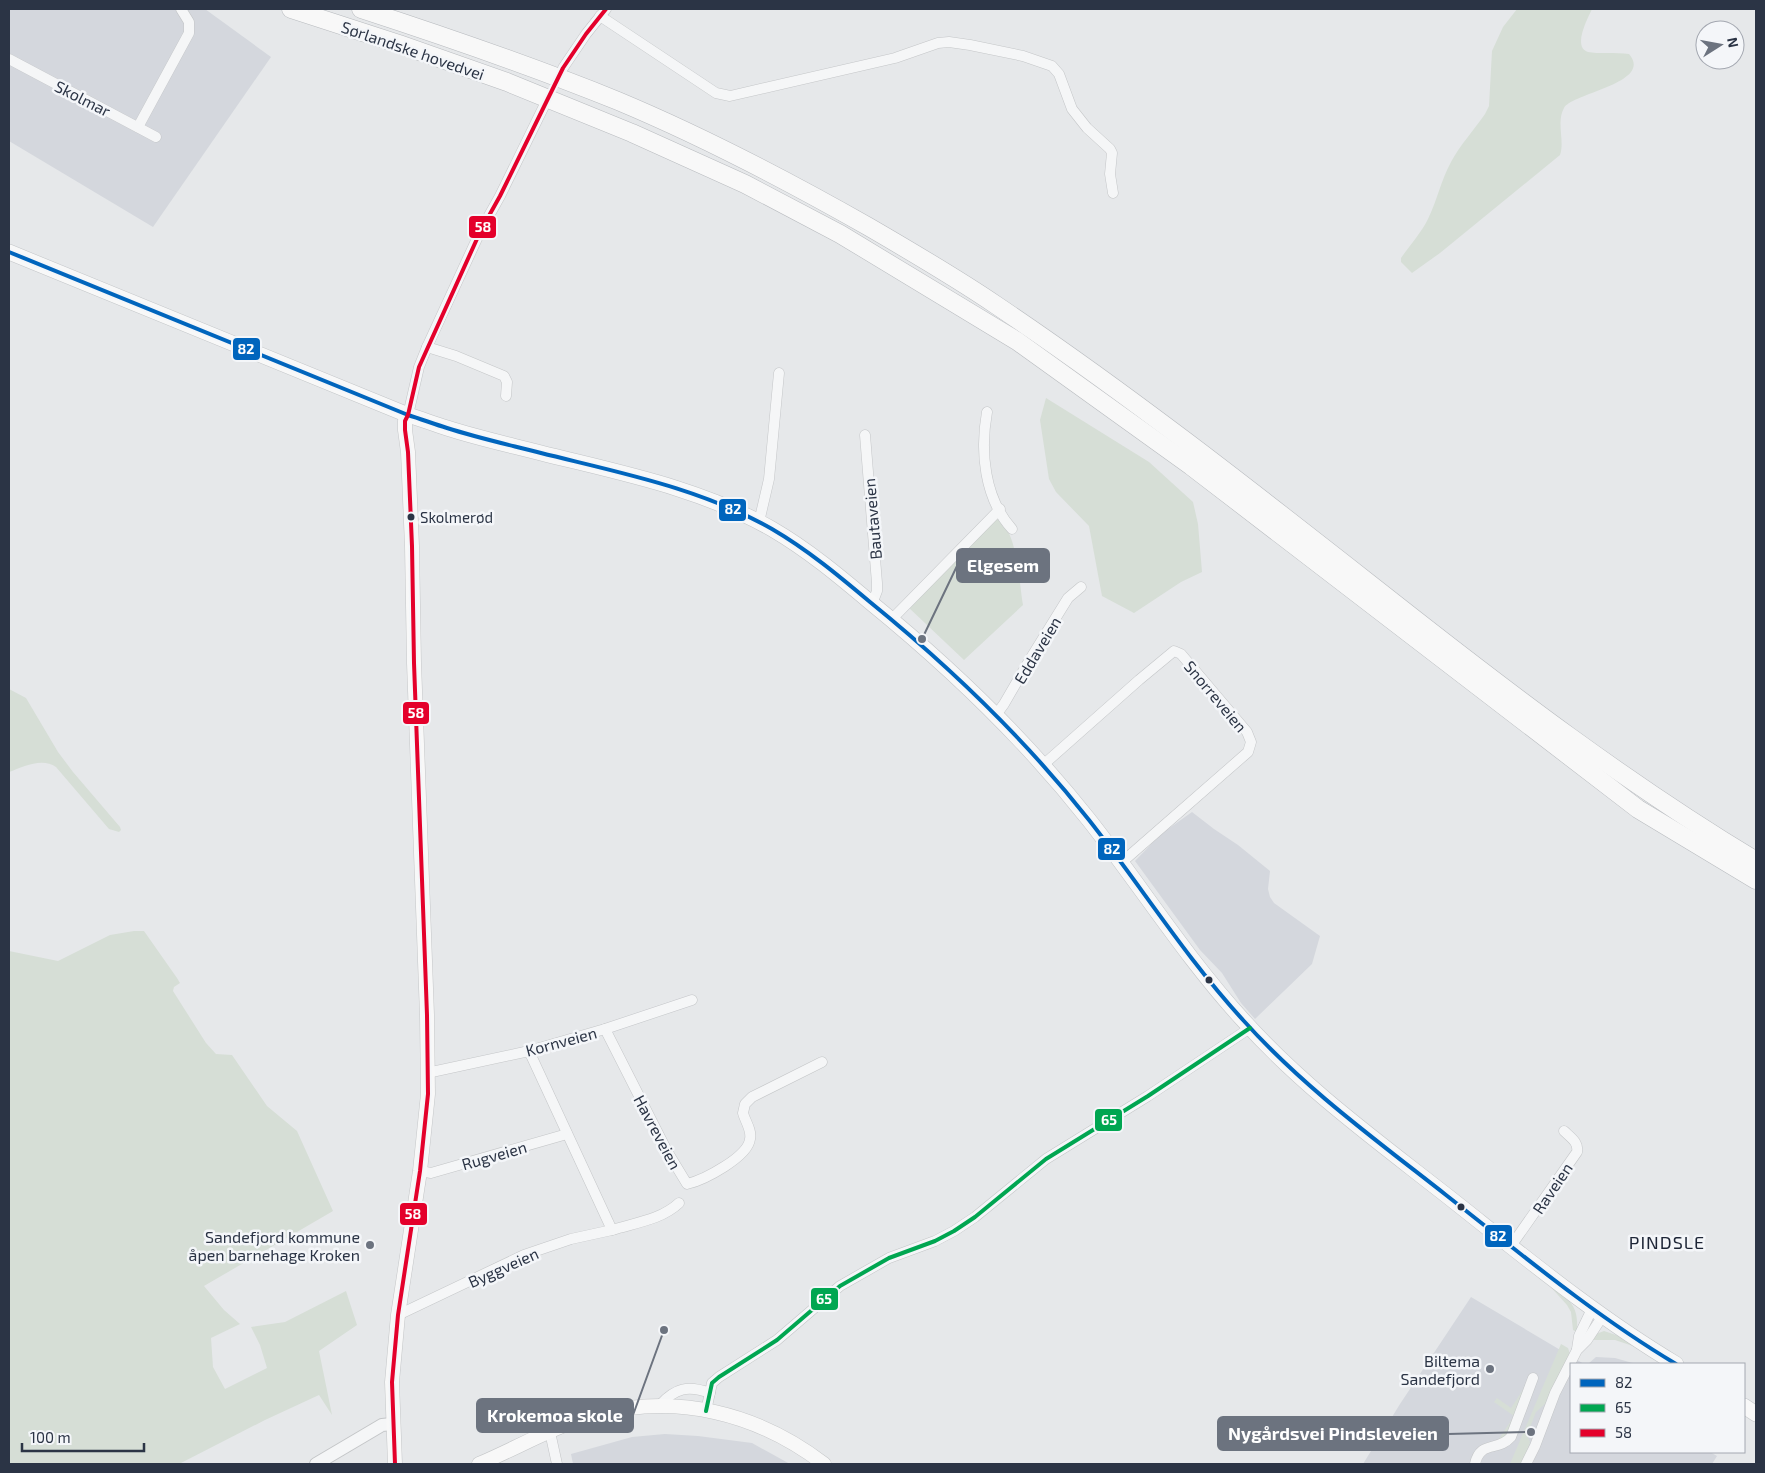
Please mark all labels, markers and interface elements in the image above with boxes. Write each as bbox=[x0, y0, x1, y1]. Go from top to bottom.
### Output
street label: Sørlandske hovedvei bbox=[339, 17, 487, 83]
north arrow bbox=[1695, 20, 1745, 70]
text: N bbox=[1724, 36, 1743, 49]
street label: Skolmar bbox=[52, 76, 115, 120]
line badge: 58 bbox=[468, 215, 497, 239]
text: 58 bbox=[475, 218, 491, 235]
line badge: 82 bbox=[232, 337, 261, 361]
text: 82 bbox=[238, 340, 254, 357]
street label: Bautaveien bbox=[859, 478, 885, 560]
line badge: 82 bbox=[718, 498, 747, 522]
text: 82 bbox=[725, 500, 741, 517]
place label: Skolmerød bbox=[420, 508, 493, 526]
marker: Skolmerød bbox=[406, 512, 416, 522]
callout: Elgesem bbox=[957, 549, 1049, 582]
text: Elgesem bbox=[967, 554, 1039, 576]
street label: Eddaveien bbox=[1010, 613, 1064, 687]
street label: Snorreveien bbox=[1181, 656, 1251, 736]
line badge: 58 bbox=[402, 701, 430, 725]
text: 58 bbox=[408, 704, 424, 721]
line badge: 82 bbox=[1097, 837, 1126, 861]
text: 82 bbox=[1104, 840, 1120, 857]
unlabelled marker bbox=[1204, 975, 1214, 985]
street label: Kornveien bbox=[523, 1022, 599, 1060]
street label: Havreveien bbox=[630, 1092, 686, 1172]
line badge: 65 bbox=[1094, 1108, 1123, 1132]
text: 65 bbox=[1101, 1111, 1117, 1128]
street label: Rugveien bbox=[459, 1137, 529, 1173]
street label: Raveien bbox=[1528, 1159, 1576, 1217]
line badge: 58 bbox=[399, 1202, 428, 1226]
unlabelled marker bbox=[1456, 1202, 1466, 1212]
text: 58 bbox=[405, 1205, 421, 1222]
line badge: 82 bbox=[1484, 1224, 1513, 1248]
place label: Sandefjord kommune åpen barnehage Kroken bbox=[189, 1227, 360, 1264]
text: 82 bbox=[1490, 1227, 1506, 1244]
district label: PINDSLE bbox=[1629, 1231, 1705, 1253]
marker: Sandefjord kommune åpen barnehage Kroken bbox=[364, 1239, 376, 1251]
street label: Byggveien bbox=[465, 1243, 541, 1291]
line badge: 65 bbox=[810, 1287, 839, 1311]
text: 65 bbox=[816, 1290, 832, 1307]
place label: Biltema Sandefjord bbox=[1401, 1351, 1480, 1389]
marker: Biltema Sandefjord bbox=[1484, 1363, 1496, 1375]
legend bbox=[1570, 1363, 1745, 1453]
text: 82 bbox=[1615, 1373, 1633, 1391]
text: 65 bbox=[1615, 1398, 1632, 1416]
callout: Krokemoa skole bbox=[477, 1399, 633, 1432]
text: Krokemoa skole bbox=[487, 1404, 623, 1426]
callout: Nygårdsvei Pindsleveien bbox=[1218, 1417, 1448, 1450]
scale bar bbox=[22, 1420, 145, 1452]
text: Nygårdsvei Pindsleveien bbox=[1228, 1422, 1438, 1444]
text: 58 bbox=[1615, 1423, 1632, 1441]
text: 100 m bbox=[30, 1428, 71, 1446]

